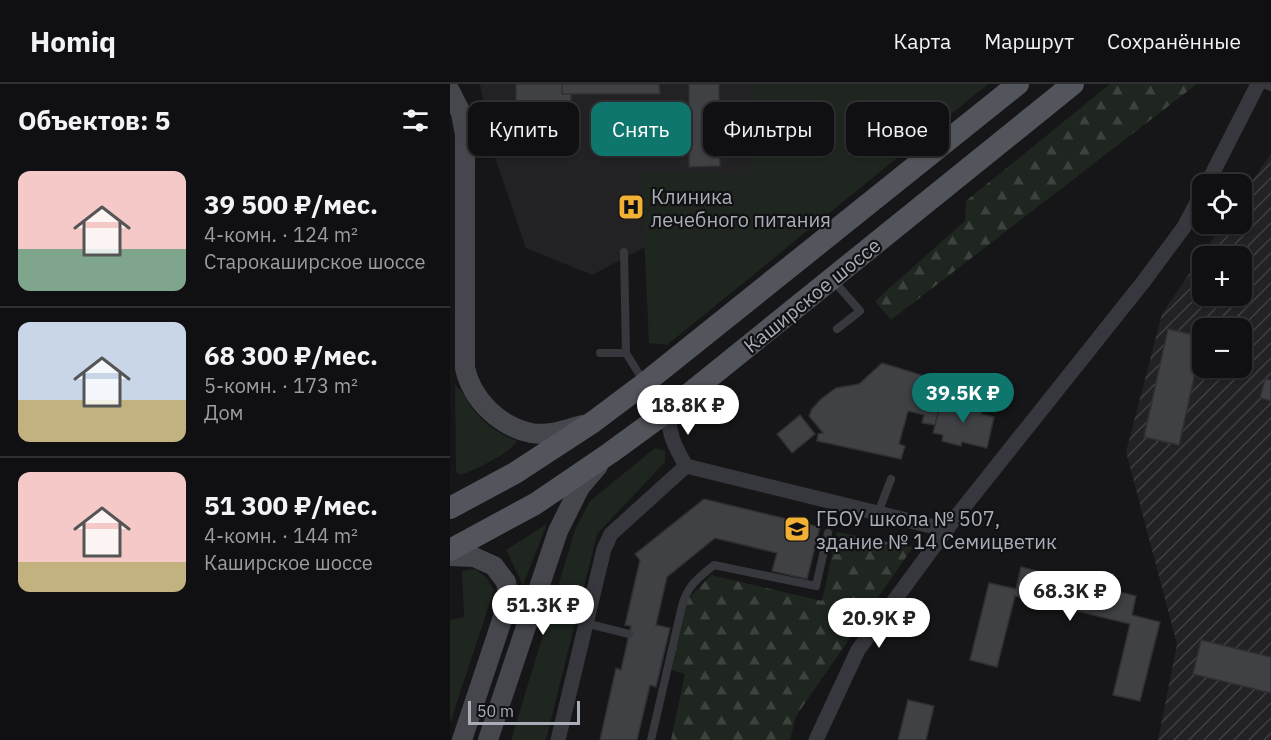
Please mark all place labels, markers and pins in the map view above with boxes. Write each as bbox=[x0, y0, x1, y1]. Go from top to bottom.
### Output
place label: Клиника лечебного питания bbox=[651, 183, 831, 233]
hospital icon: Клиника лечебного питания bbox=[616, 192, 646, 222]
pin: 39.5K ₽ bbox=[908, 373, 1018, 424]
pin: 18.8K ₽ bbox=[633, 385, 743, 436]
place label: ГБОУ школа № 507, здание № 14 Семицветик bbox=[816, 505, 1057, 555]
school or university icon: ГБОУ школа № 507, здание № 14 Семицветик bbox=[782, 514, 812, 544]
pin: 68.3K ₽ bbox=[1015, 571, 1125, 622]
pin: 51.3K ₽ bbox=[488, 585, 598, 636]
pin: 20.9K ₽ bbox=[824, 598, 934, 649]

